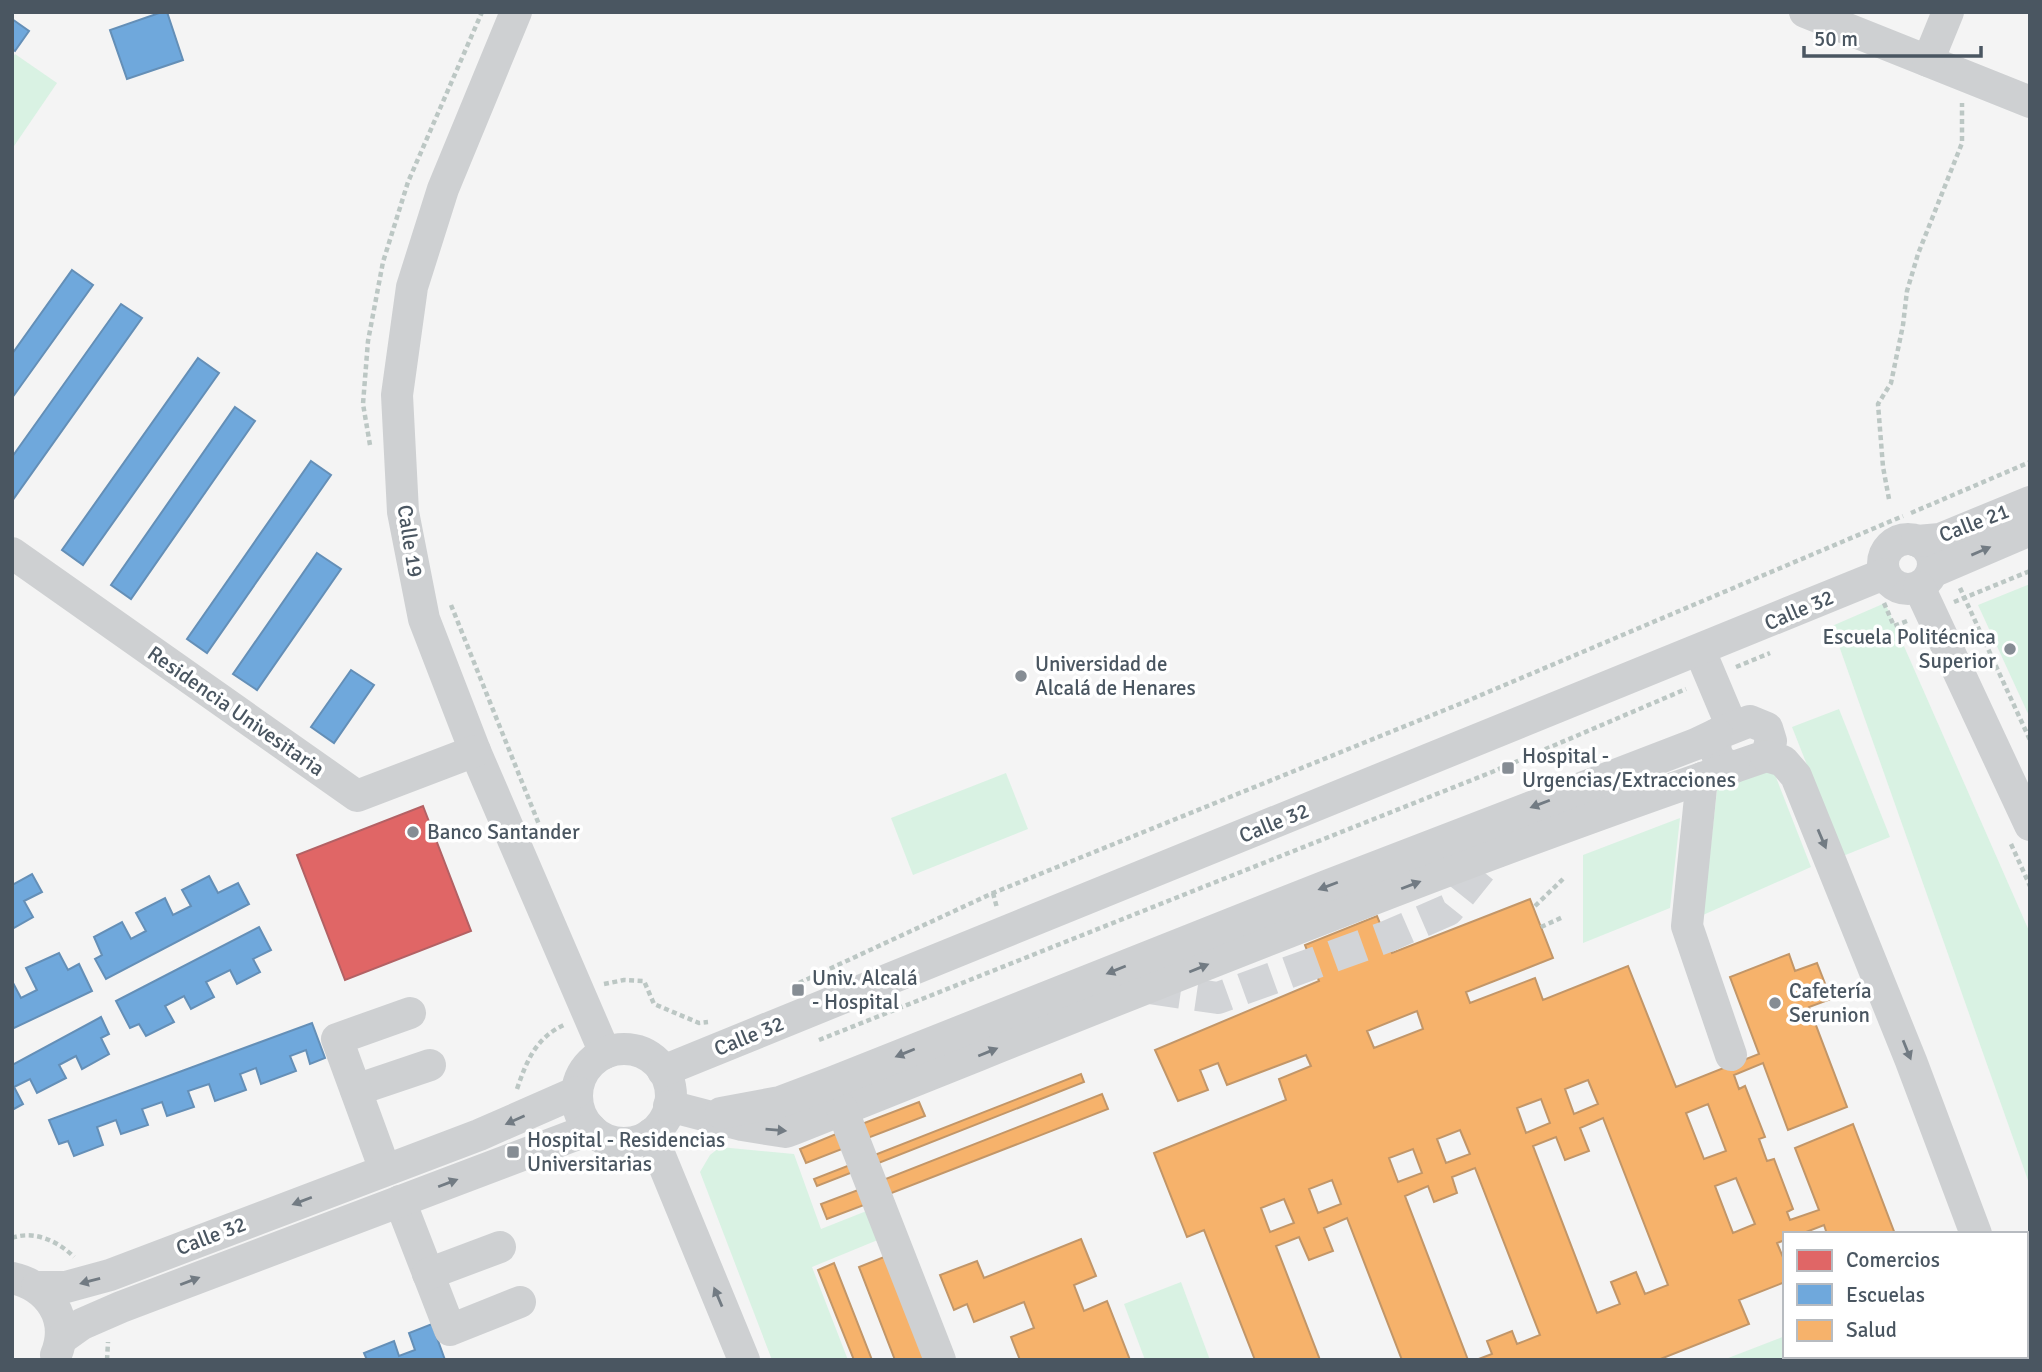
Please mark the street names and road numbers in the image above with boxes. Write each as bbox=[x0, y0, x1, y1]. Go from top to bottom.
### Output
street label: Calle 21 bbox=[1935, 498, 2013, 548]
street label: Calle 19 bbox=[391, 503, 429, 579]
street label: Calle 32 bbox=[1760, 584, 1838, 636]
street label: Residencia Univesitaria bbox=[143, 640, 329, 782]
street label: Calle 32 bbox=[1235, 797, 1313, 849]
street label: Calle 32 bbox=[710, 1010, 788, 1062]
street label: Calle 32 bbox=[172, 1211, 250, 1261]

